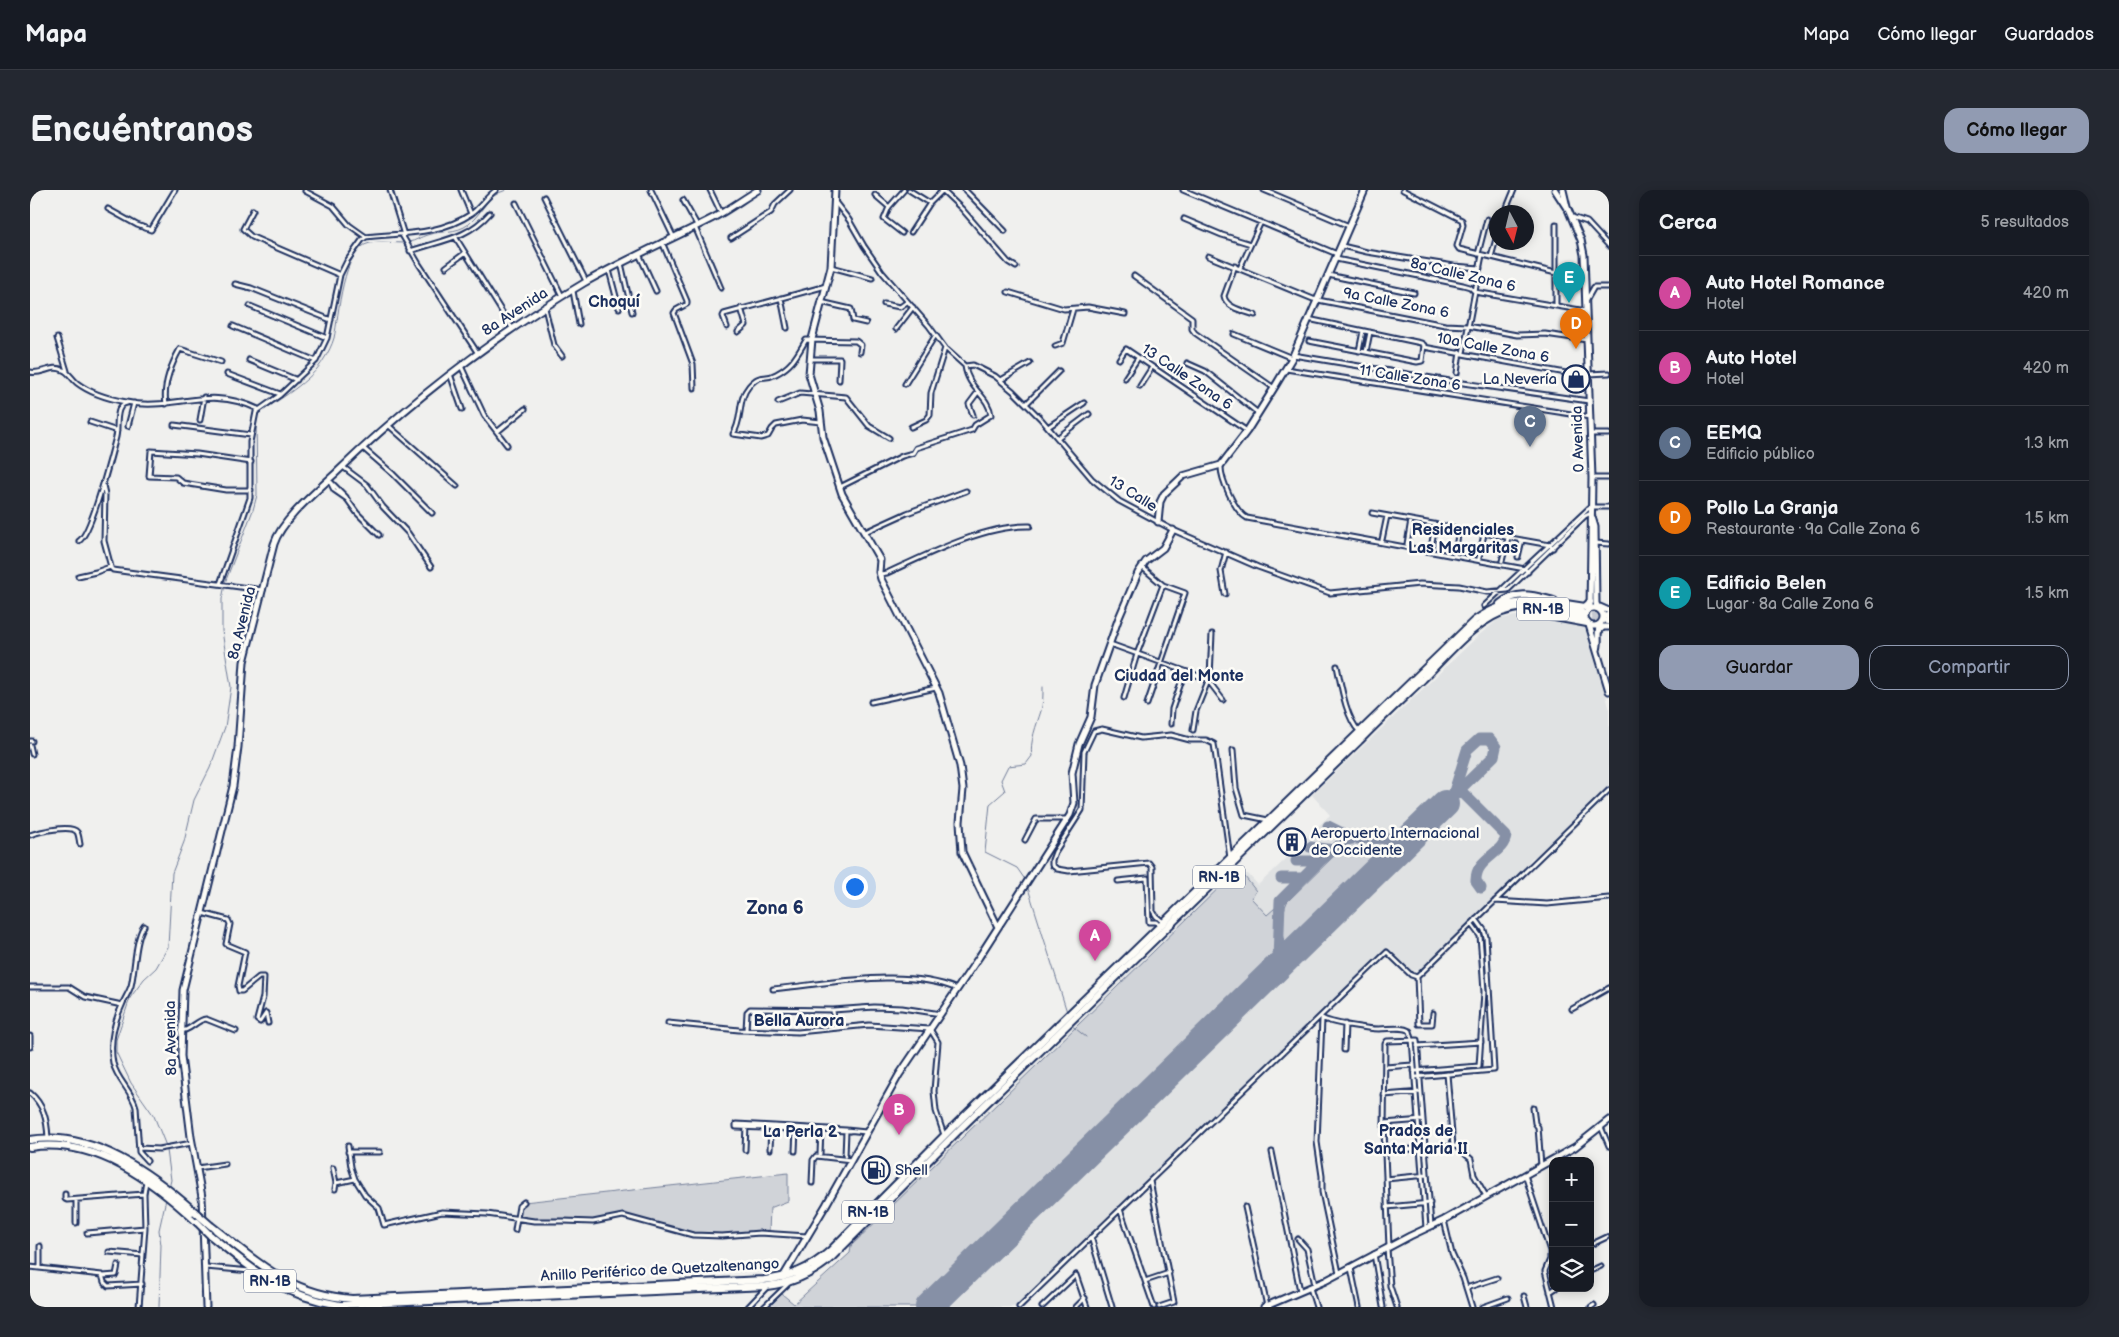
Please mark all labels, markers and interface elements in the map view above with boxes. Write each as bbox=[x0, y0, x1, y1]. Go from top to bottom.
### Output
text: Mapa bbox=[25, 20, 87, 49]
text: Mapa bbox=[1803, 24, 1849, 45]
text: Cómo llegar bbox=[1877, 24, 1976, 45]
text: Guardados bbox=[2004, 24, 2094, 45]
button: Cómo llegar bbox=[1944, 108, 2089, 153]
text: Encuéntranos bbox=[30, 109, 253, 152]
north arrow bbox=[1489, 205, 1534, 250]
text: Cerca bbox=[1659, 210, 1717, 235]
text: 5 resultados bbox=[1981, 213, 2069, 232]
street label: 8a Calle Zona 6 bbox=[1408, 254, 1518, 296]
pin: E bbox=[1553, 262, 1585, 303]
text: Auto Hotel Romance bbox=[1706, 272, 1885, 295]
street label: 9a Calle Zona 6 bbox=[1341, 283, 1451, 323]
street label: 8a Avenida bbox=[478, 284, 552, 340]
text: A bbox=[1670, 284, 1680, 303]
text: 420 m bbox=[2023, 284, 2069, 303]
district label: Choquí bbox=[588, 293, 641, 312]
text: Hotel bbox=[1706, 295, 1744, 314]
pin: D bbox=[1560, 308, 1592, 349]
street label: 10a Calle Zona 6 bbox=[1435, 329, 1551, 367]
street label: 13 Calle Zona 6 bbox=[1138, 340, 1236, 414]
text: Auto Hotel bbox=[1706, 347, 1797, 370]
text: B bbox=[1669, 359, 1681, 378]
text: 420 m bbox=[2023, 359, 2069, 378]
street label: 11 Calle Zona 6 bbox=[1358, 361, 1462, 395]
shop icon: La Nevería bbox=[1561, 364, 1591, 394]
place label: La Nevería bbox=[1483, 370, 1557, 389]
text: Hotel bbox=[1706, 370, 1744, 389]
street label: 0 Avenida bbox=[1567, 405, 1589, 473]
pin: C bbox=[1514, 406, 1546, 447]
text: EEMQ bbox=[1706, 422, 1761, 445]
text: C bbox=[1669, 434, 1681, 453]
text: 1.3 km bbox=[2024, 434, 2069, 453]
text: Edificio público bbox=[1706, 445, 1815, 464]
street label: 13 Calle bbox=[1105, 472, 1161, 516]
text: Pollo La Granja bbox=[1706, 497, 1838, 520]
text: D bbox=[1669, 509, 1681, 528]
text: 1.5 km bbox=[2025, 509, 2069, 528]
text: Restaurante · 9a Calle Zona 6 bbox=[1706, 520, 1920, 539]
district label: Residenciales Las Margaritas bbox=[1408, 521, 1518, 558]
text: Edificio Belen bbox=[1706, 572, 1826, 595]
street label: 8a Avenida bbox=[224, 584, 260, 662]
text: E bbox=[1670, 584, 1680, 603]
text: 1.5 km bbox=[2025, 584, 2069, 603]
text: Lugar · 8a Calle Zona 6 bbox=[1706, 595, 1874, 614]
road number: RN-1B bbox=[1517, 598, 1569, 620]
button: Guardar bbox=[1659, 645, 1859, 690]
button: Compartir bbox=[1869, 645, 2069, 690]
district label: Ciudad del Monte bbox=[1114, 667, 1244, 686]
place label: Aeropuerto Internacional de Occidente bbox=[1311, 824, 1479, 860]
building icon: Aeropuerto Internacional de Occidente bbox=[1277, 827, 1307, 857]
road number: RN-1B bbox=[1193, 866, 1245, 889]
your location bbox=[842, 874, 868, 900]
district label: Zona 6 bbox=[746, 898, 804, 919]
pin: A bbox=[1079, 920, 1111, 961]
street label: 8a Avenida bbox=[161, 1000, 181, 1076]
district label: Bella Aurora bbox=[754, 1012, 844, 1031]
pin: B bbox=[883, 1094, 915, 1135]
district label: Prados de Santa Maria II bbox=[1364, 1122, 1468, 1159]
district label: La Perla 2 bbox=[763, 1123, 838, 1142]
fuel station icon: Shell bbox=[861, 1155, 891, 1185]
map controls bbox=[1549, 1157, 1594, 1292]
button: + bbox=[1549, 1157, 1594, 1202]
place label: Shell bbox=[895, 1161, 928, 1180]
road number: RN-1B bbox=[842, 1200, 894, 1224]
button: − bbox=[1549, 1202, 1594, 1247]
button: layers bbox=[1549, 1247, 1594, 1292]
street label: Anillo Periférico de Quetzaltenango bbox=[540, 1254, 780, 1286]
road number: RN-1B bbox=[244, 1270, 296, 1292]

